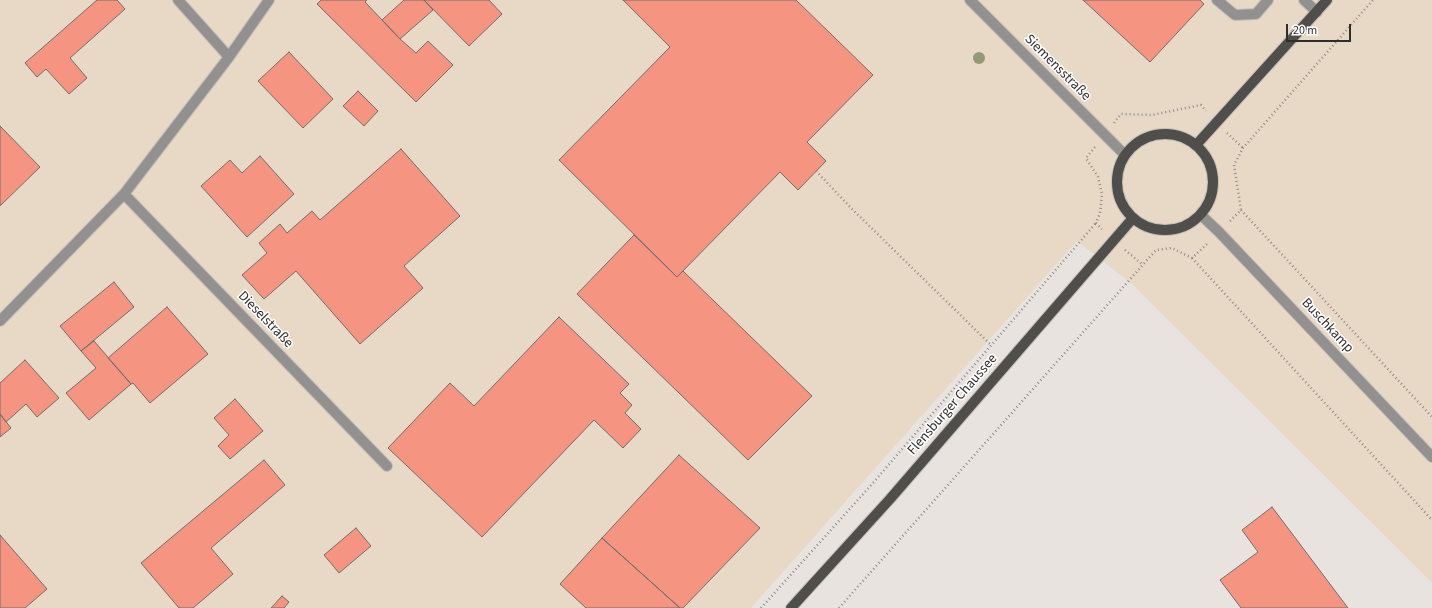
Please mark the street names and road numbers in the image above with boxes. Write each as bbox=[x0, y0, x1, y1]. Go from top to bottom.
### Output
street label: Siemensstraße bbox=[1020, 31, 1094, 105]
street label: Dieselstraße bbox=[234, 288, 296, 352]
street label: Buschkamp bbox=[1297, 295, 1357, 357]
street label: Flensburger Chaussee bbox=[905, 351, 1001, 459]

